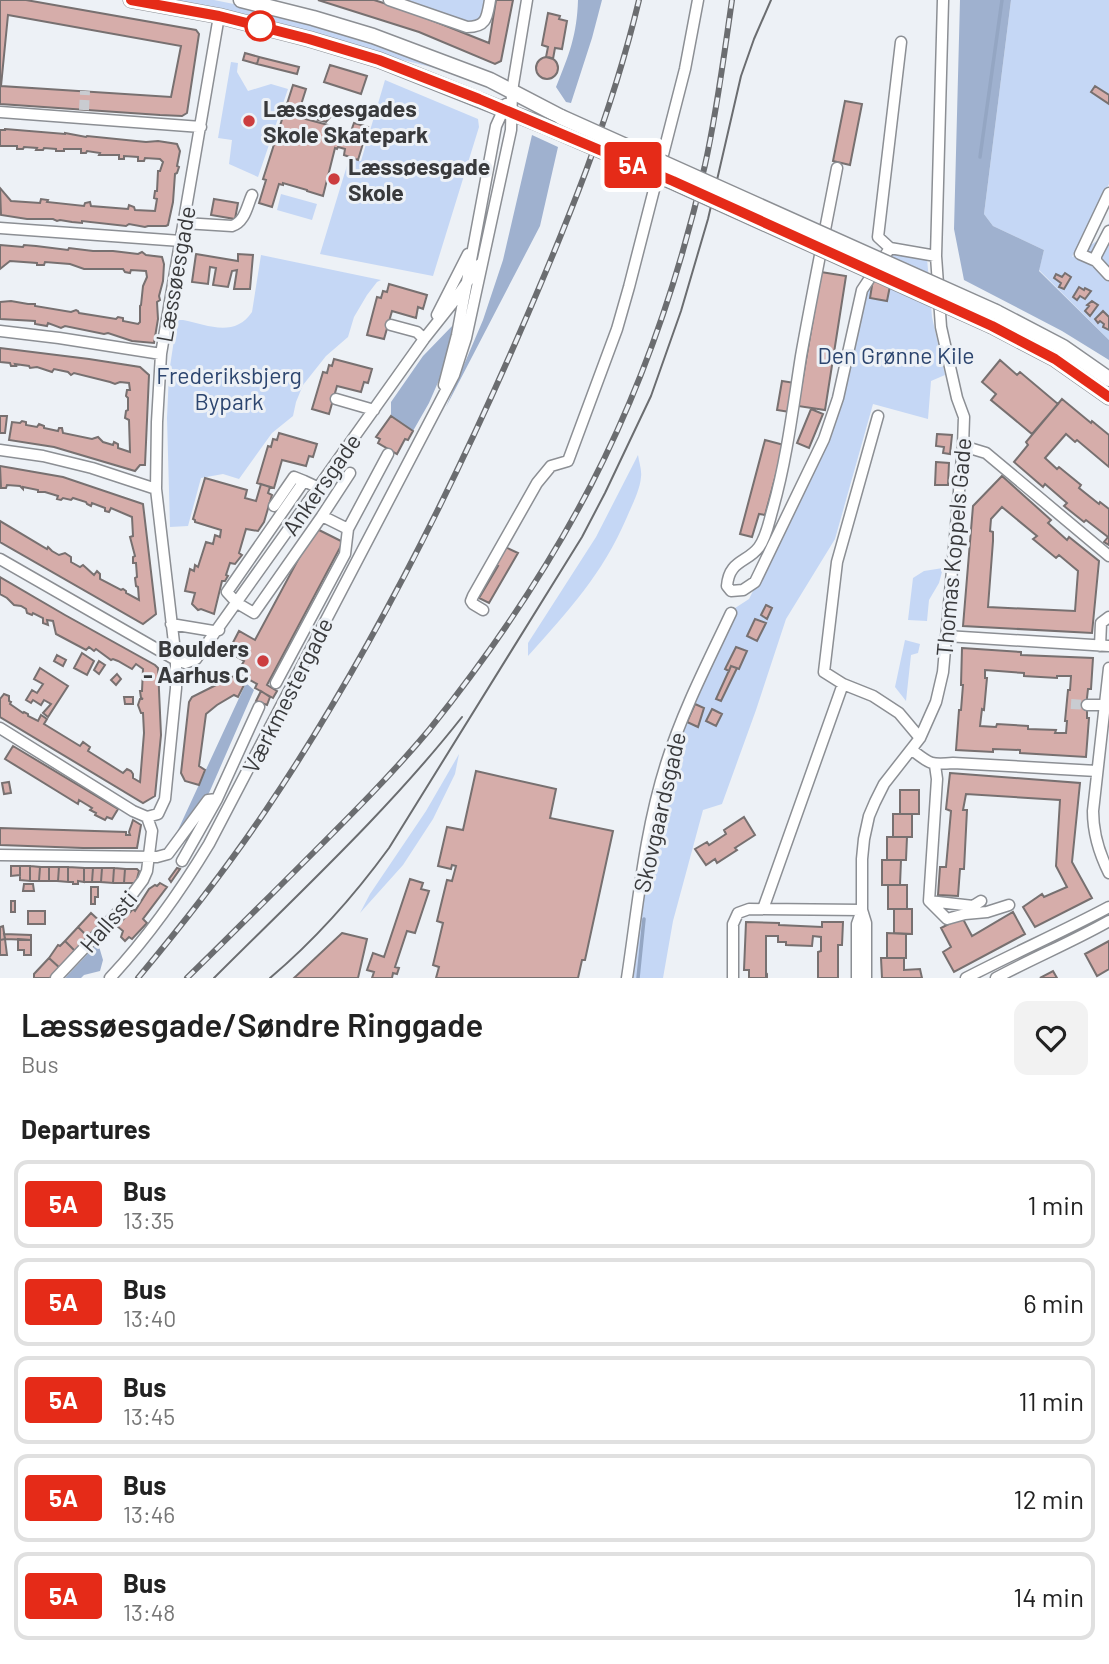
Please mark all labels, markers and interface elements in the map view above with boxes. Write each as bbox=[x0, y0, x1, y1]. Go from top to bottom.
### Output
unlabelled marker bbox=[245, 11, 275, 41]
place label: Læssøesgades Skole Skatepark bbox=[263, 94, 428, 148]
marker: Læssøesgades Skole Skatepark bbox=[241, 113, 257, 129]
line badge: 5A bbox=[602, 142, 664, 188]
text: 5A bbox=[618, 150, 648, 179]
place label: Læssøesgade Skole bbox=[348, 152, 490, 206]
marker: Læssøesgade Skole bbox=[326, 171, 342, 187]
street label: Læssøesgade bbox=[149, 204, 201, 344]
park label: Den Grønne Kile bbox=[818, 341, 974, 369]
park label: Frederiksbjerg Bypark bbox=[156, 361, 302, 415]
street label: Ankersgade bbox=[276, 428, 366, 540]
street label: Thomas Koppels Gade bbox=[929, 436, 977, 658]
street label: Værkmestergade bbox=[236, 613, 338, 777]
place label: Boulders - Aarhus C bbox=[143, 634, 249, 688]
marker: Boulders - Aarhus C bbox=[255, 653, 271, 669]
street label: Skovgaardsgade bbox=[627, 729, 691, 895]
street label: Hallssti bbox=[73, 884, 143, 958]
button: heart bbox=[1014, 1001, 1088, 1075]
text: Læssøesgade/Søndre Ringgade bbox=[21, 1004, 483, 1044]
text: Bus bbox=[21, 1050, 59, 1078]
text: Departures bbox=[21, 1113, 151, 1144]
text: Bus bbox=[123, 1175, 166, 1206]
text: 5A bbox=[49, 1189, 78, 1218]
text: 1 min bbox=[1028, 1189, 1084, 1220]
text: 13:35 bbox=[123, 1206, 174, 1234]
text: Bus bbox=[123, 1273, 166, 1304]
text: 5A bbox=[49, 1287, 78, 1316]
text: 6 min bbox=[1023, 1287, 1084, 1318]
text: 13:40 bbox=[123, 1304, 176, 1332]
text: Bus bbox=[123, 1371, 166, 1402]
text: 5A bbox=[49, 1385, 78, 1414]
text: 11 min bbox=[1018, 1385, 1084, 1416]
text: 13:45 bbox=[123, 1402, 175, 1430]
text: Bus bbox=[123, 1469, 166, 1500]
text: 5A bbox=[49, 1483, 78, 1512]
text: 12 min bbox=[1014, 1483, 1084, 1514]
text: 13:46 bbox=[123, 1500, 175, 1528]
text: Bus bbox=[123, 1567, 166, 1598]
text: 5A bbox=[49, 1581, 78, 1610]
text: 14 min bbox=[1013, 1581, 1084, 1612]
text: 13:48 bbox=[123, 1598, 175, 1626]

